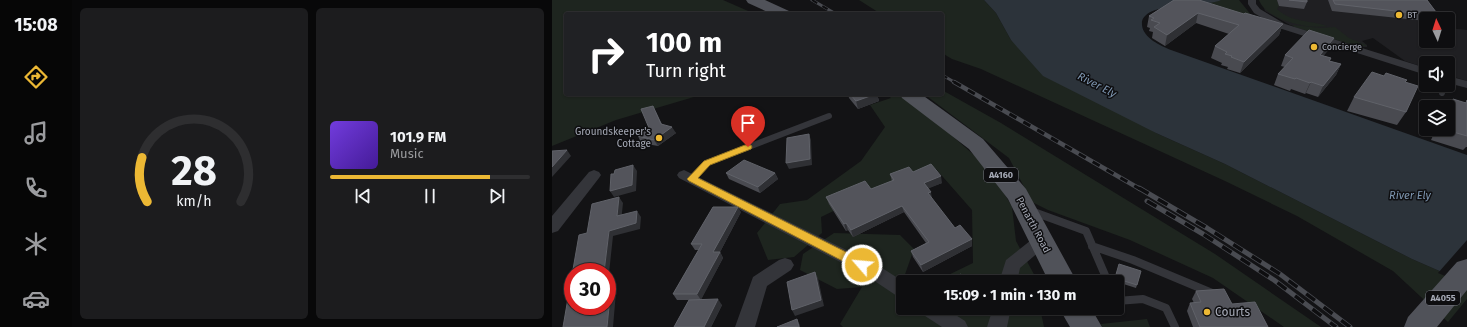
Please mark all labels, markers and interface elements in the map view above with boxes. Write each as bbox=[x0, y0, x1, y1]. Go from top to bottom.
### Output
marker: BT bbox=[1394, 10, 1404, 20]
place label: BT bbox=[1407, 10, 1417, 20]
north arrow bbox=[1419, 12, 1455, 48]
map controls bbox=[1419, 12, 1455, 136]
text: 15:08 bbox=[14, 14, 58, 36]
text: 100 m bbox=[646, 26, 722, 59]
icon: right bbox=[580, 28, 632, 80]
marker: Concierge bbox=[1309, 42, 1319, 52]
place label: Concierge bbox=[1322, 42, 1362, 52]
button: sound bbox=[1419, 56, 1455, 92]
text: Turn right bbox=[646, 60, 726, 82]
icon: directions bbox=[22, 63, 50, 91]
water label: River Ely bbox=[1075, 70, 1119, 101]
button: layers bbox=[1419, 100, 1455, 136]
pin bbox=[731, 106, 765, 147]
icon: arrive bbox=[737, 112, 759, 134]
icon: music bbox=[22, 119, 50, 147]
place label: Groundskeeper's Cottage bbox=[575, 126, 651, 150]
text: 101.9 FM bbox=[390, 128, 446, 146]
marker: Groundskeeper's Cottage bbox=[654, 133, 664, 143]
text: 28 bbox=[171, 145, 217, 195]
text: Music bbox=[390, 146, 424, 161]
road number: A4160 bbox=[984, 168, 1018, 182]
icon: phone bbox=[22, 174, 50, 202]
icon: previous bbox=[352, 185, 374, 207]
icon: pause bbox=[419, 185, 441, 207]
icon: next bbox=[486, 185, 508, 207]
water label: River Ely bbox=[1389, 189, 1432, 202]
text: km/h bbox=[176, 192, 212, 209]
street label: Penarth Road bbox=[1013, 195, 1053, 255]
icon: climate bbox=[22, 230, 50, 258]
position arrow bbox=[841, 244, 883, 286]
speed limit sign: 30 bbox=[564, 263, 616, 315]
icon: car bbox=[22, 285, 50, 313]
text: 15:09 · 1 min · 130 m bbox=[944, 286, 1076, 304]
road number: A4055 bbox=[1426, 291, 1460, 305]
place label: Courts bbox=[1215, 305, 1250, 319]
marker: Courts bbox=[1202, 307, 1212, 317]

